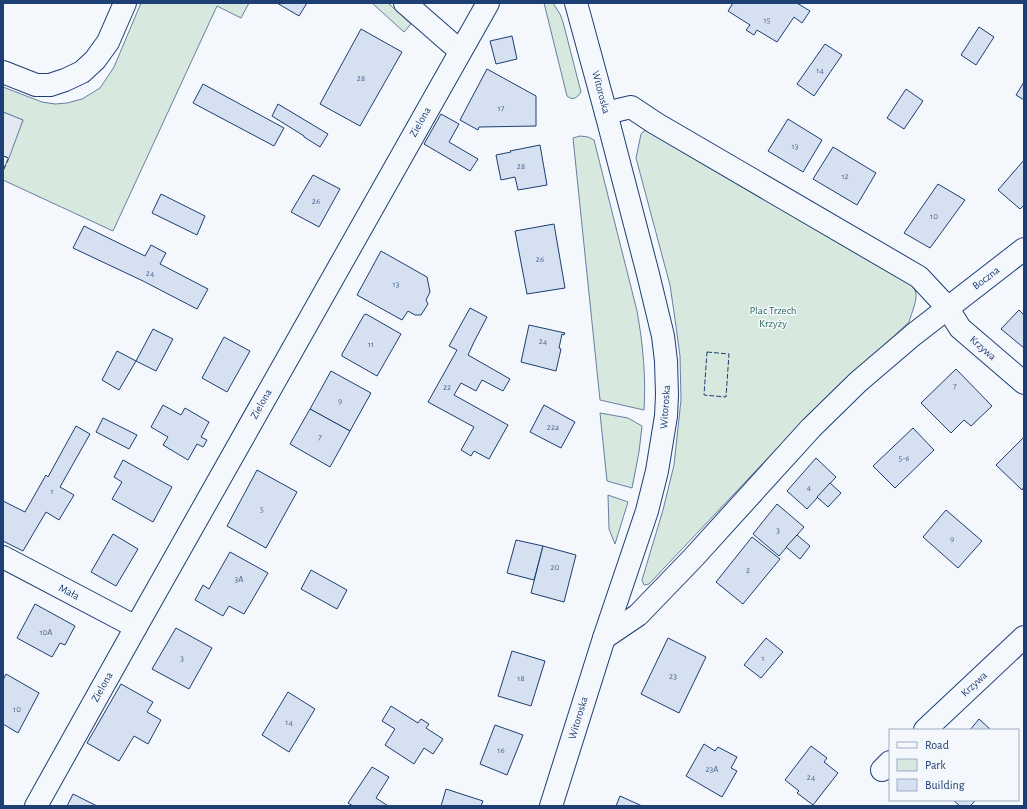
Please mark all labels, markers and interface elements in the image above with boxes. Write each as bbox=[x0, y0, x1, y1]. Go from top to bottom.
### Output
house number: 15 bbox=[764, 16, 771, 25]
house number: 14 bbox=[816, 66, 824, 75]
street label: Witoroska bbox=[590, 69, 612, 115]
house number: 28 bbox=[357, 74, 365, 83]
house number: 17 bbox=[498, 104, 505, 113]
street label: Zielona bbox=[407, 105, 433, 139]
house number: 13 bbox=[792, 142, 799, 151]
house number: 28 bbox=[517, 162, 525, 171]
house number: 12 bbox=[841, 172, 849, 181]
house number: 26 bbox=[312, 197, 320, 206]
house number: 10 bbox=[930, 212, 938, 221]
house number: 26 bbox=[536, 255, 544, 264]
street label: Boczna bbox=[970, 264, 1002, 292]
house number: 24 bbox=[146, 269, 155, 278]
house number: 13 bbox=[393, 280, 400, 289]
park label: Plac Trzech Krzyży bbox=[749, 305, 797, 329]
street label: Krzywa bbox=[968, 334, 998, 362]
house number: 24 bbox=[539, 337, 548, 346]
house number: 11 bbox=[368, 340, 374, 349]
house number: 7 bbox=[953, 382, 957, 391]
house number: 22 bbox=[443, 383, 451, 392]
street label: Witoroska bbox=[658, 385, 672, 429]
street label: Zielona bbox=[248, 387, 274, 421]
house number: 9 bbox=[338, 397, 342, 406]
house number: 22a bbox=[547, 423, 559, 432]
house number: 7 bbox=[318, 433, 322, 442]
house number: 5-6 bbox=[899, 454, 909, 463]
house number: 4 bbox=[807, 483, 812, 492]
house number: 1 bbox=[50, 487, 54, 496]
house number: 5 bbox=[260, 505, 264, 514]
house number: 3 bbox=[776, 526, 780, 535]
house number: 9 bbox=[950, 535, 954, 544]
house number: 20 bbox=[551, 563, 560, 572]
house number: 2 bbox=[746, 566, 750, 575]
house number: 3A bbox=[235, 575, 243, 584]
street label: Mała bbox=[57, 582, 81, 602]
house number: 10A bbox=[39, 628, 53, 637]
house number: 3 bbox=[180, 654, 184, 663]
house number: 1 bbox=[761, 654, 765, 663]
street label: Krzywa bbox=[959, 669, 989, 699]
street label: Zielona bbox=[89, 670, 115, 704]
house number: 23 bbox=[669, 672, 677, 681]
house number: 18 bbox=[517, 674, 525, 683]
street label: Witoroska bbox=[566, 695, 590, 741]
house number: 10 bbox=[13, 705, 21, 714]
house number: 14 bbox=[285, 718, 293, 727]
legend bbox=[889, 729, 1019, 801]
text: Road bbox=[925, 739, 949, 751]
house number: 16 bbox=[497, 746, 505, 755]
text: Park bbox=[925, 759, 946, 771]
house number: 23A bbox=[705, 765, 719, 774]
house number: 24 bbox=[807, 773, 816, 782]
text: Building bbox=[925, 779, 965, 791]

